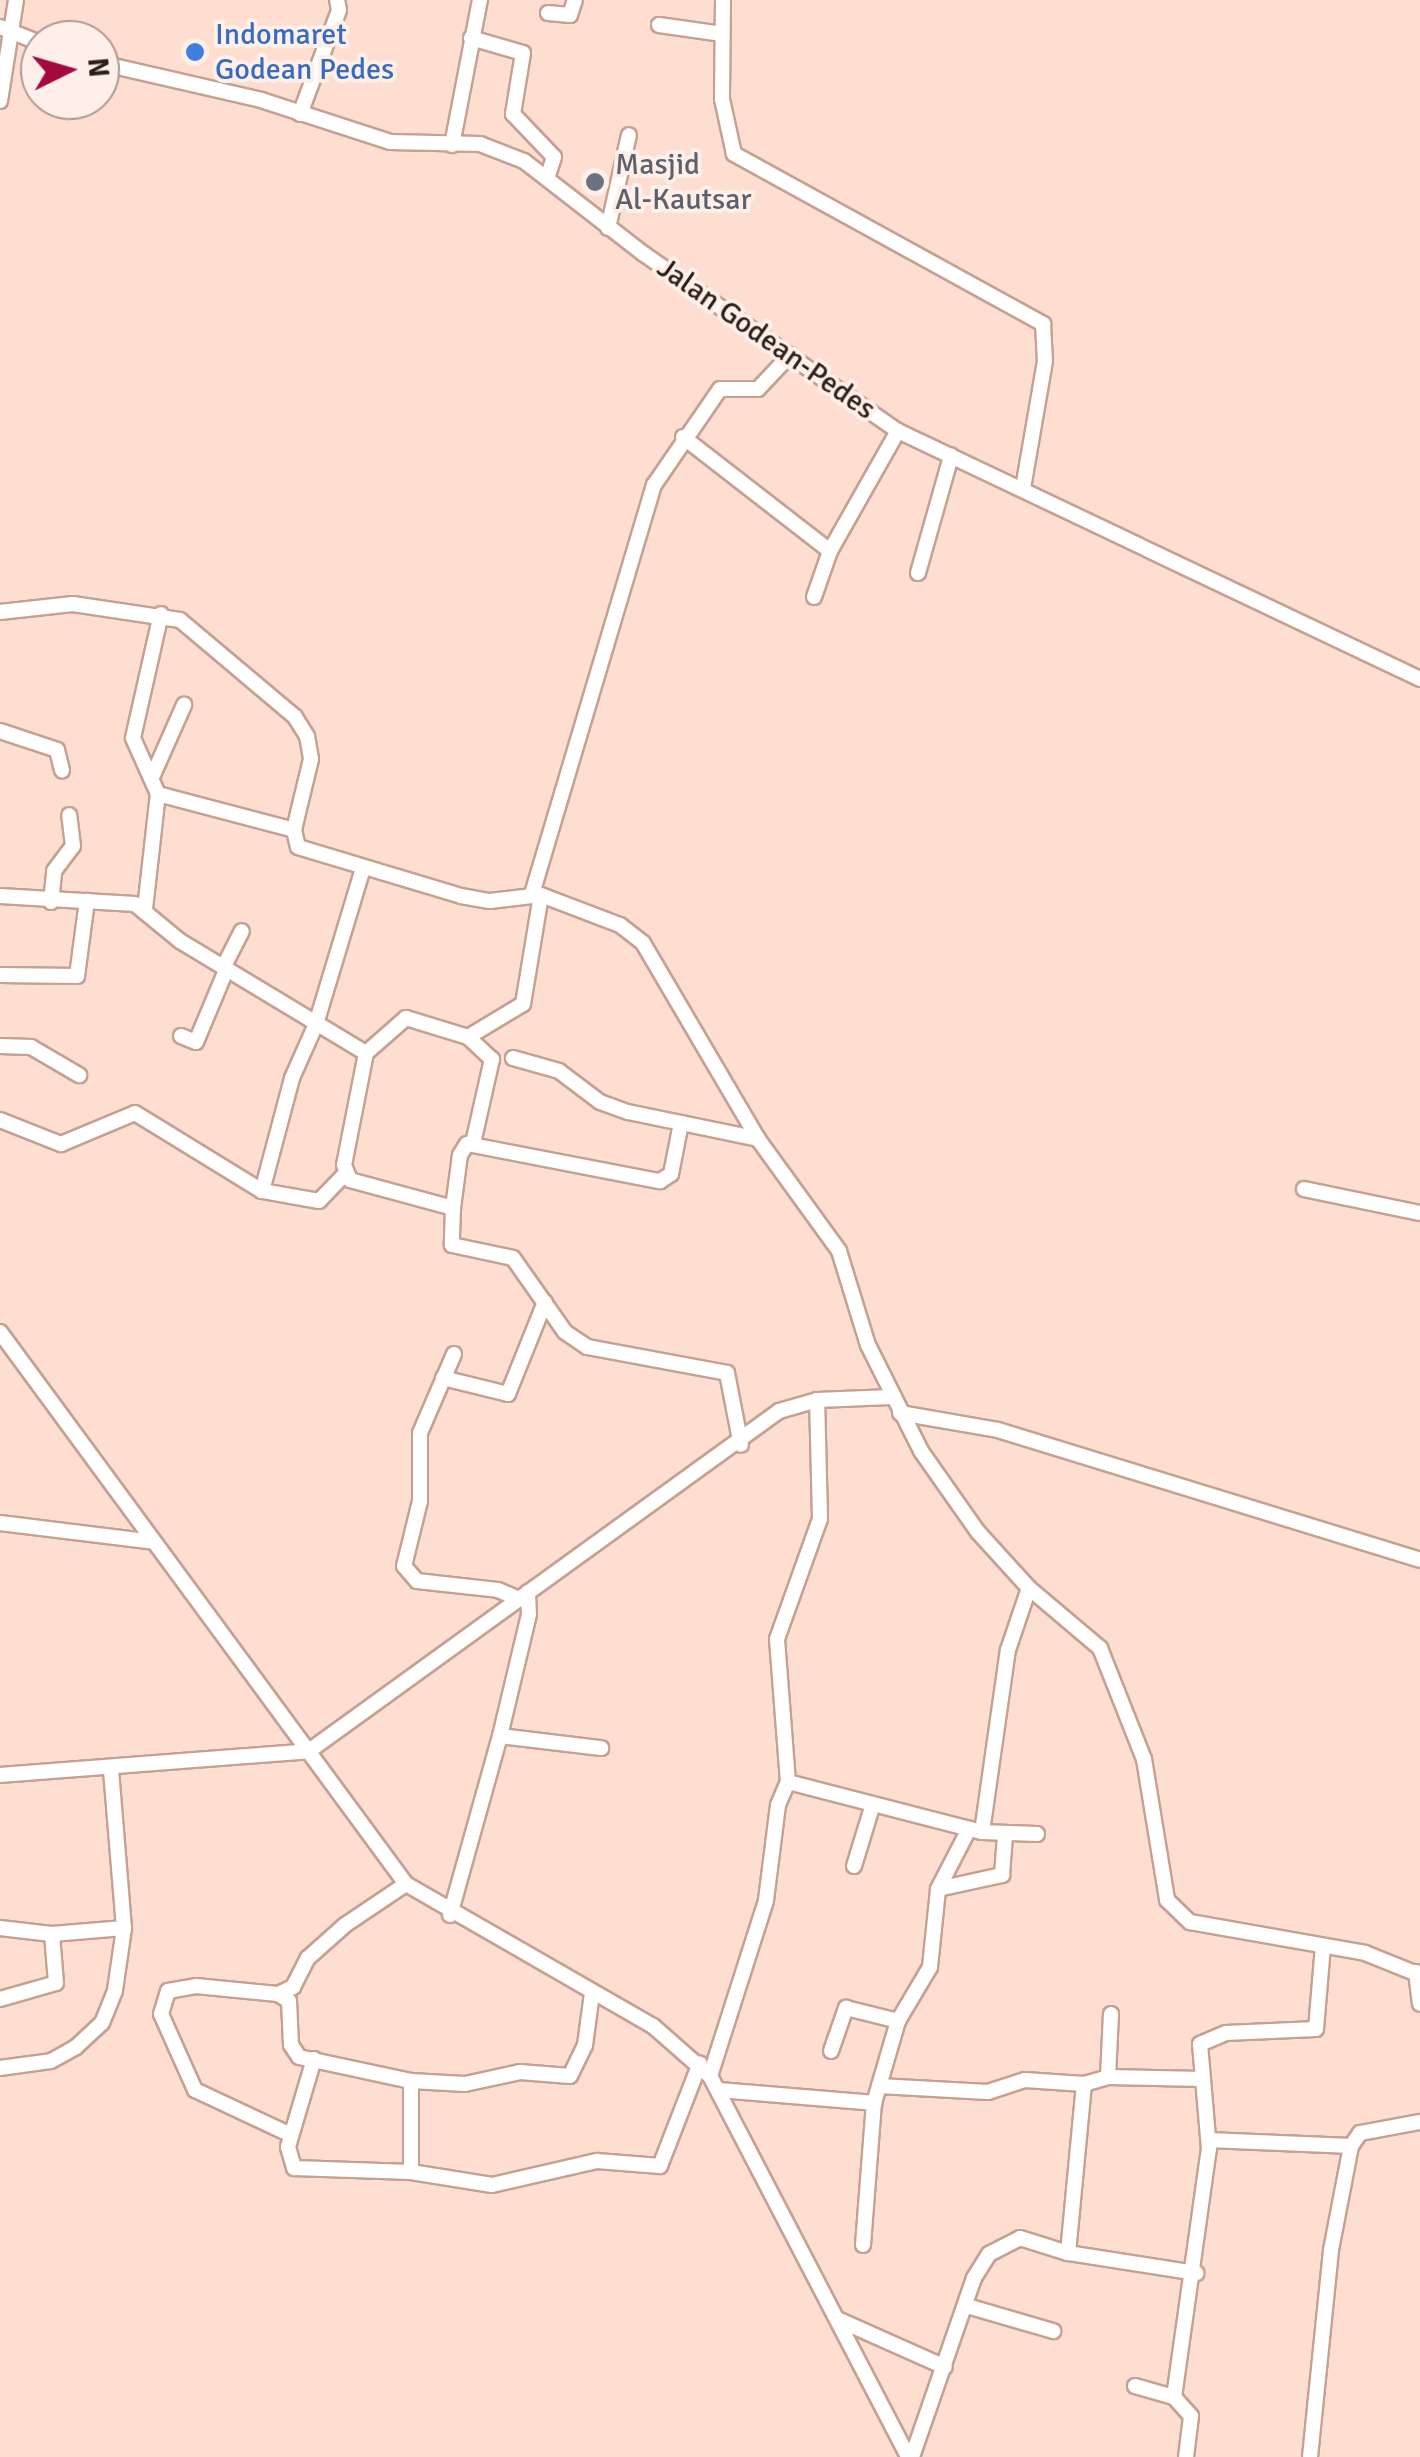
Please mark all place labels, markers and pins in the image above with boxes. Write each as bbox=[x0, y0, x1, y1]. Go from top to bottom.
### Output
place label: Indomaret Godean Pedes bbox=[215, 17, 394, 88]
marker: Indomaret Godean Pedes bbox=[184, 41, 206, 63]
place label: Masjid Al-Kautsar bbox=[615, 147, 751, 218]
marker: Masjid Al-Kautsar bbox=[584, 171, 606, 193]

